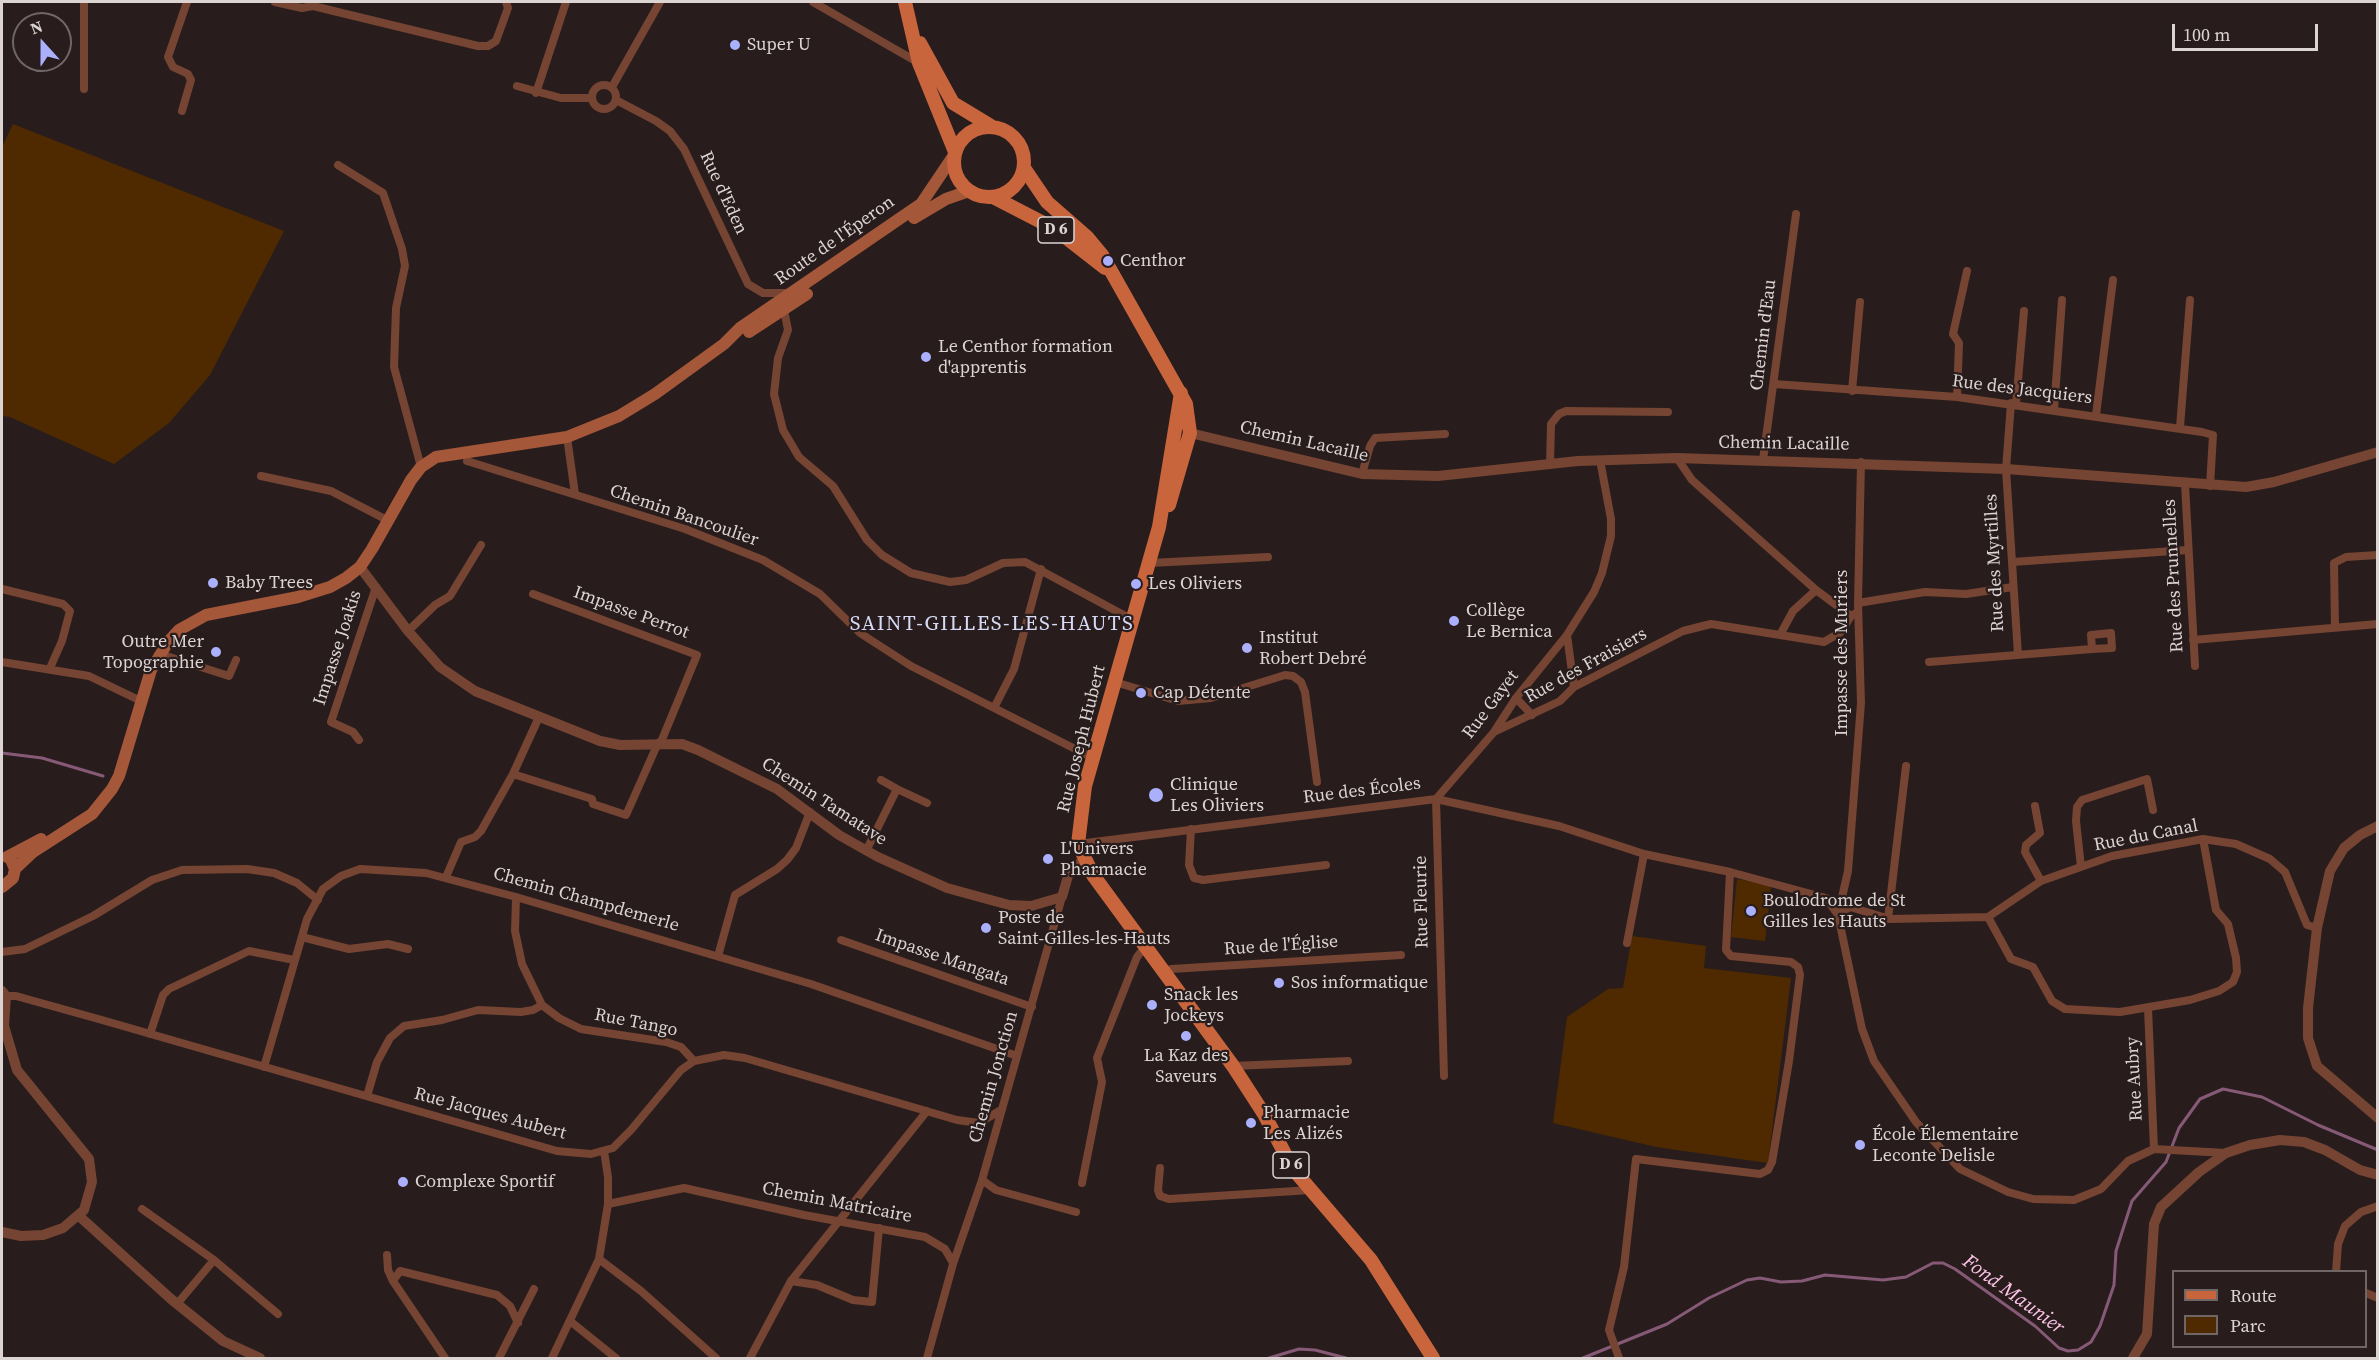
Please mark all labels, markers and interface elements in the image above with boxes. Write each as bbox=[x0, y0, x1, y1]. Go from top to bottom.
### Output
north arrow bbox=[12, 12, 72, 72]
scale bar bbox=[2175, 12, 2320, 50]
text: N bbox=[27, 15, 46, 39]
text: 100 m bbox=[2183, 22, 2230, 47]
place label: Super U bbox=[747, 34, 811, 56]
marker: Super U bbox=[728, 38, 742, 52]
street label: Rue d'Eden bbox=[694, 148, 752, 238]
street label: Route de l'Éperon bbox=[771, 192, 899, 290]
road number: D 6 bbox=[1038, 217, 1074, 243]
place label: Centhor bbox=[1120, 250, 1186, 272]
marker: Centhor bbox=[1101, 254, 1115, 268]
street label: Chemin d'Eau bbox=[1746, 278, 1782, 392]
place label: Le Centhor formation d'apprentis bbox=[938, 336, 1113, 378]
marker: Le Centhor formation d'apprentis bbox=[919, 350, 933, 364]
street label: Rue des Jacquiers bbox=[1951, 371, 2093, 409]
street label: Chemin Lacaille bbox=[1238, 417, 1370, 467]
street label: Chemin Lacaille bbox=[1718, 432, 1850, 456]
street label: Chemin Bancoulier bbox=[607, 480, 761, 552]
street label: Rue des Myrtilles bbox=[1981, 493, 2009, 633]
street label: Rue des Prunnelles bbox=[2159, 499, 2189, 653]
street label: Impasse des Muriers bbox=[1831, 570, 1853, 736]
place label: Baby Trees bbox=[225, 572, 313, 594]
place label: Les Oliviers bbox=[1148, 573, 1242, 595]
marker: Baby Trees bbox=[206, 576, 220, 590]
marker: Les Oliviers bbox=[1129, 577, 1143, 591]
street label: Impasse Perrot bbox=[570, 582, 692, 644]
street label: Impasse Joakis bbox=[309, 588, 367, 708]
place label: Collège Le Bernica bbox=[1466, 600, 1552, 642]
district label: SAINT-GILLES-LES-HAUTS bbox=[850, 612, 1134, 638]
marker: Collège Le Bernica bbox=[1447, 614, 1461, 628]
street label: Rue des Fraisiers bbox=[1521, 624, 1651, 708]
place label: Institut Robert Debré bbox=[1259, 627, 1367, 670]
place label: Outre Mer Topographie bbox=[103, 631, 204, 674]
marker: Institut Robert Debré bbox=[1240, 641, 1254, 655]
marker: Outre Mer Topographie bbox=[209, 645, 223, 659]
street label: Rue Joseph Hubert bbox=[1053, 663, 1111, 815]
street label: Rue Gayet bbox=[1458, 666, 1524, 744]
place label: Cap Détente bbox=[1153, 682, 1251, 704]
marker: Cap Détente bbox=[1134, 686, 1148, 700]
street label: Chemin Tamatave bbox=[757, 753, 891, 851]
street label: Rue des Écoles bbox=[1302, 773, 1422, 809]
place label: Clinique Les Oliviers bbox=[1170, 774, 1264, 816]
marker: Clinique Les Oliviers bbox=[1147, 786, 1165, 804]
street label: Rue du Canal bbox=[2092, 815, 2200, 857]
place label: L'Univers Pharmacie bbox=[1060, 838, 1147, 880]
marker: L'Univers Pharmacie bbox=[1041, 852, 1055, 866]
street label: Rue Fleurie bbox=[1410, 855, 1434, 949]
street label: Chemin Champdemerle bbox=[491, 863, 681, 937]
place label: Boulodrome de St Gilles les Hauts bbox=[1763, 890, 1905, 932]
marker: Boulodrome de St Gilles les Hauts bbox=[1744, 904, 1758, 918]
place label: Poste de Saint-Gilles-les-Hauts bbox=[998, 907, 1170, 950]
marker: Poste de Saint-Gilles-les-Hauts bbox=[979, 921, 993, 935]
street label: Impasse Mangata bbox=[872, 925, 1012, 991]
street label: Rue de l'Église bbox=[1223, 931, 1339, 961]
place label: Sos informatique bbox=[1291, 972, 1428, 994]
marker: Sos informatique bbox=[1272, 976, 1286, 990]
place label: Snack les Jockeys bbox=[1164, 984, 1238, 1026]
marker: Snack les Jockeys bbox=[1145, 998, 1159, 1012]
street label: Rue Tango bbox=[593, 1004, 679, 1042]
street label: Chemin Jonction bbox=[965, 1009, 1023, 1145]
marker: La Kaz des Saveurs bbox=[1179, 1029, 1193, 1043]
street label: Rue Aubry bbox=[2122, 1036, 2148, 1122]
place label: La Kaz des Saveurs bbox=[1144, 1045, 1228, 1088]
street label: Rue Jacques Aubert bbox=[412, 1083, 568, 1145]
place label: Pharmacie Les Alizés bbox=[1263, 1102, 1350, 1144]
marker: Pharmacie Les Alizés bbox=[1244, 1116, 1258, 1130]
place label: École Élementaire Leconte Delisle bbox=[1872, 1124, 2019, 1166]
marker: École Élementaire Leconte Delisle bbox=[1853, 1138, 1867, 1152]
road number: D 6 bbox=[1273, 1152, 1309, 1178]
place label: Complexe Sportif bbox=[415, 1171, 554, 1193]
marker: Complexe Sportif bbox=[396, 1175, 410, 1189]
street label: Chemin Matricaire bbox=[760, 1178, 914, 1228]
water label: Fond Maunier bbox=[1957, 1250, 2069, 1340]
legend bbox=[2172, 1270, 2367, 1348]
text: Route bbox=[2230, 1283, 2277, 1308]
text: Parc bbox=[2230, 1313, 2266, 1338]

